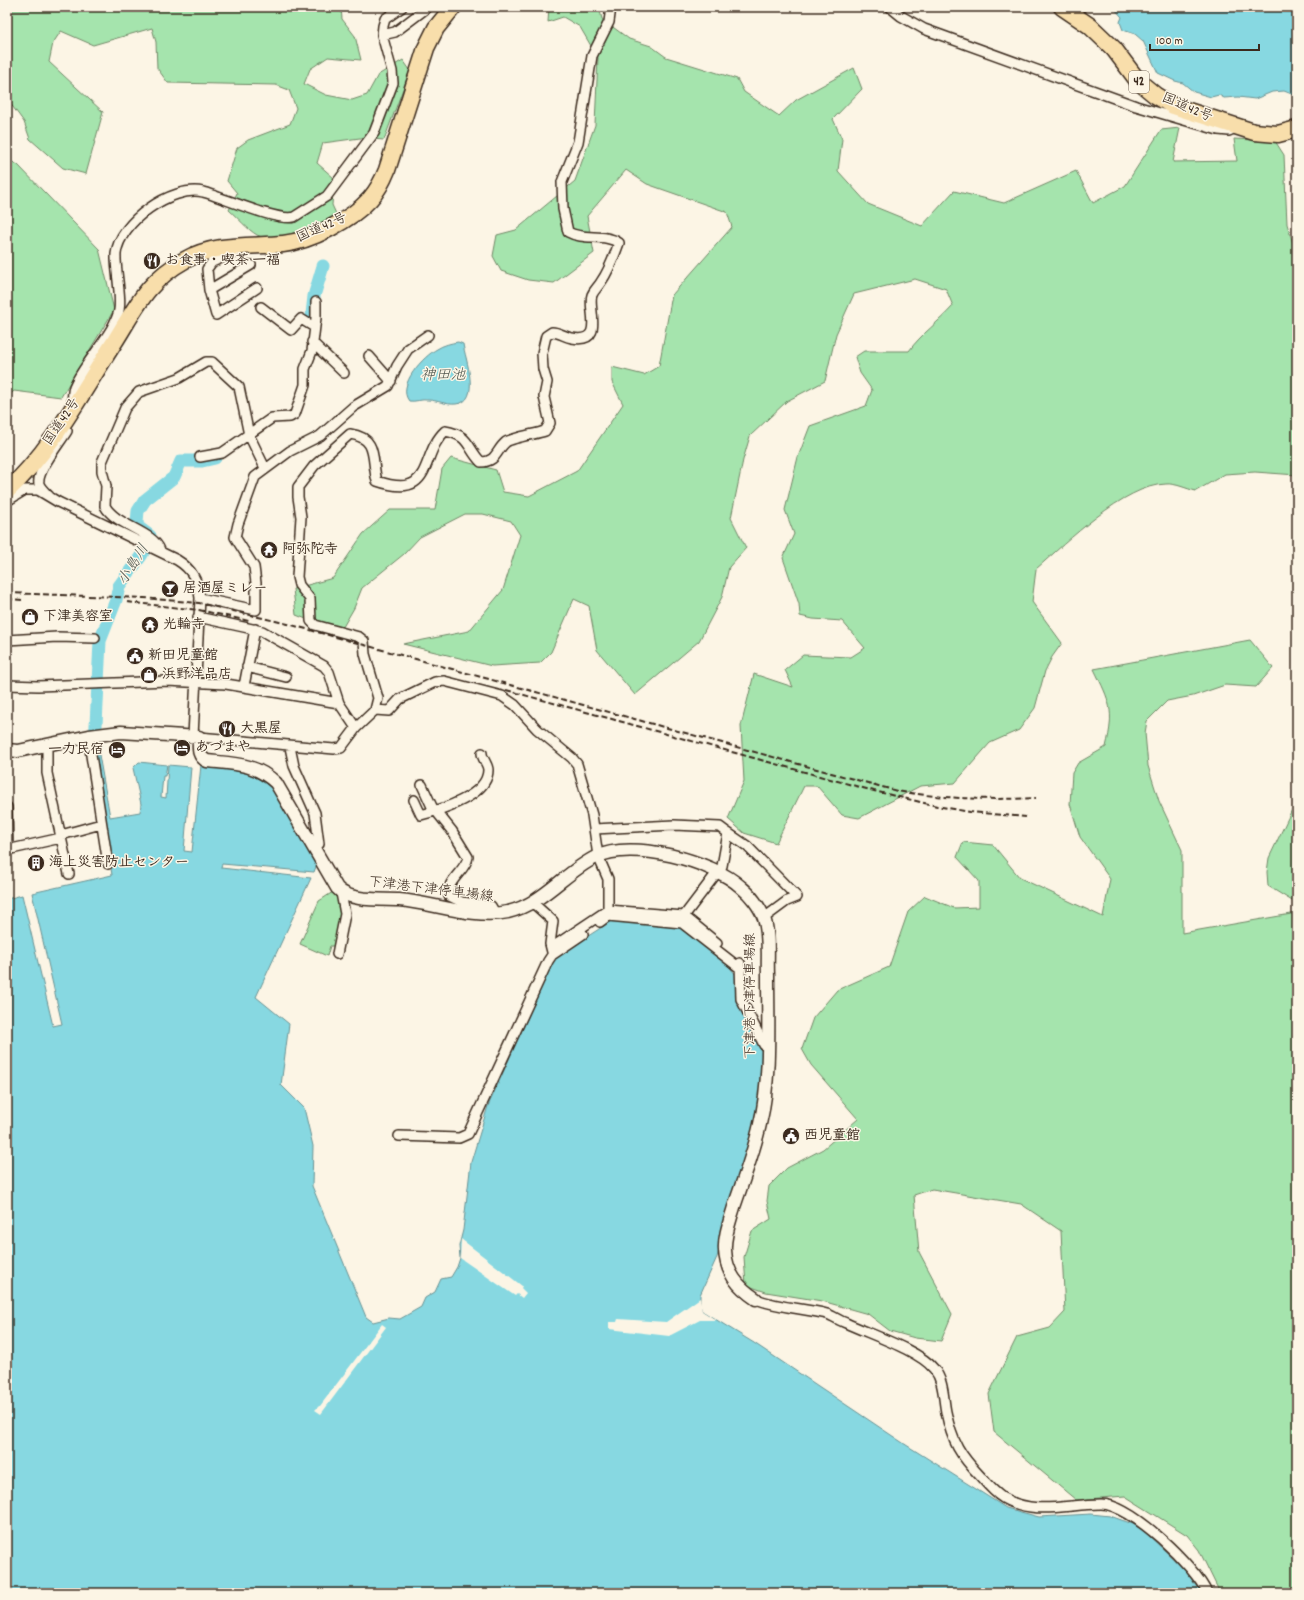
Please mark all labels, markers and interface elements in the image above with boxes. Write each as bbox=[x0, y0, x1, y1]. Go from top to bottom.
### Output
scale bar bbox=[1150, 26, 1259, 52]
text: 100 m bbox=[1156, 33, 1183, 50]
road number: 42 bbox=[1129, 71, 1149, 93]
street label: 国道42号 bbox=[1158, 88, 1216, 128]
street label: 国道42号 bbox=[293, 208, 351, 248]
restaurant icon: お食事・喫茶 一福 bbox=[142, 251, 162, 271]
place label: お食事・喫茶 一福 bbox=[165, 251, 280, 271]
water label: 神田池 bbox=[420, 365, 466, 387]
street label: 国道42号 bbox=[39, 394, 85, 450]
water label: 小島川 bbox=[113, 540, 155, 590]
temple icon: 阿弥陀寺 bbox=[259, 540, 279, 560]
place label: 阿弥陀寺 bbox=[282, 540, 338, 560]
bar icon: 居酒屋ミレー bbox=[160, 579, 180, 599]
place label: 居酒屋ミレー bbox=[183, 579, 268, 599]
shop icon: 下津美容室 bbox=[20, 607, 40, 627]
place label: 下津美容室 bbox=[43, 607, 113, 627]
temple icon: 光輪寺 bbox=[140, 615, 160, 635]
place label: 光輪寺 bbox=[163, 615, 205, 635]
public building icon: 新田児童館 bbox=[125, 646, 145, 666]
place label: 新田児童館 bbox=[148, 646, 218, 666]
shop icon: 浜野洋品店 bbox=[139, 665, 159, 685]
place label: 浜野洋品店 bbox=[162, 665, 232, 685]
restaurant icon: 大黒屋 bbox=[217, 719, 237, 739]
place label: 大黒屋 bbox=[240, 719, 282, 739]
hotel icon: あづまや bbox=[172, 738, 192, 758]
place label: あづまや bbox=[195, 738, 251, 758]
place label: 一力民宿 bbox=[48, 740, 104, 760]
hotel icon: 一力民宿 bbox=[107, 740, 127, 760]
building icon: 海上災害防止センター bbox=[26, 853, 46, 873]
place label: 海上災害防止センター bbox=[49, 853, 189, 873]
street label: 下津港下津停車場線 bbox=[367, 872, 495, 908]
street label: 下津港下津停車場線 bbox=[741, 933, 761, 1059]
public building icon: 西児童館 bbox=[781, 1126, 801, 1146]
place label: 西児童館 bbox=[804, 1126, 860, 1146]

